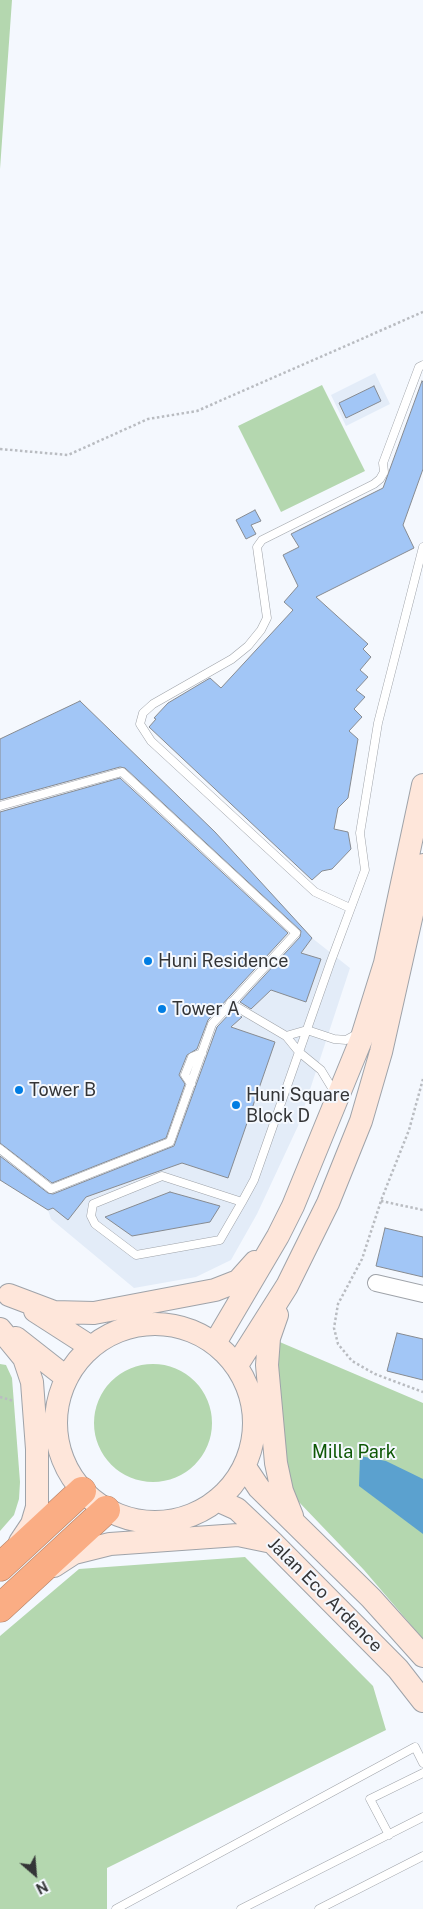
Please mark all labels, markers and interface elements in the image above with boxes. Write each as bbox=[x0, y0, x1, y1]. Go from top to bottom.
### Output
place label: Huni Residence bbox=[158, 950, 288, 972]
marker: Huni Residence bbox=[142, 955, 154, 967]
place label: Tower A bbox=[172, 998, 240, 1020]
marker: Tower A bbox=[156, 1003, 168, 1015]
place label: Tower B bbox=[29, 1079, 96, 1101]
marker: Tower B bbox=[13, 1084, 25, 1096]
place label: Huni Square Block D bbox=[246, 1084, 350, 1126]
marker: Huni Square Block D bbox=[230, 1099, 242, 1111]
park label: Milla Park bbox=[312, 1441, 396, 1463]
street label: Jalan Eco Ardence bbox=[263, 1533, 387, 1657]
north arrow bbox=[10, 1849, 60, 1899]
text: N bbox=[33, 1878, 50, 1897]

